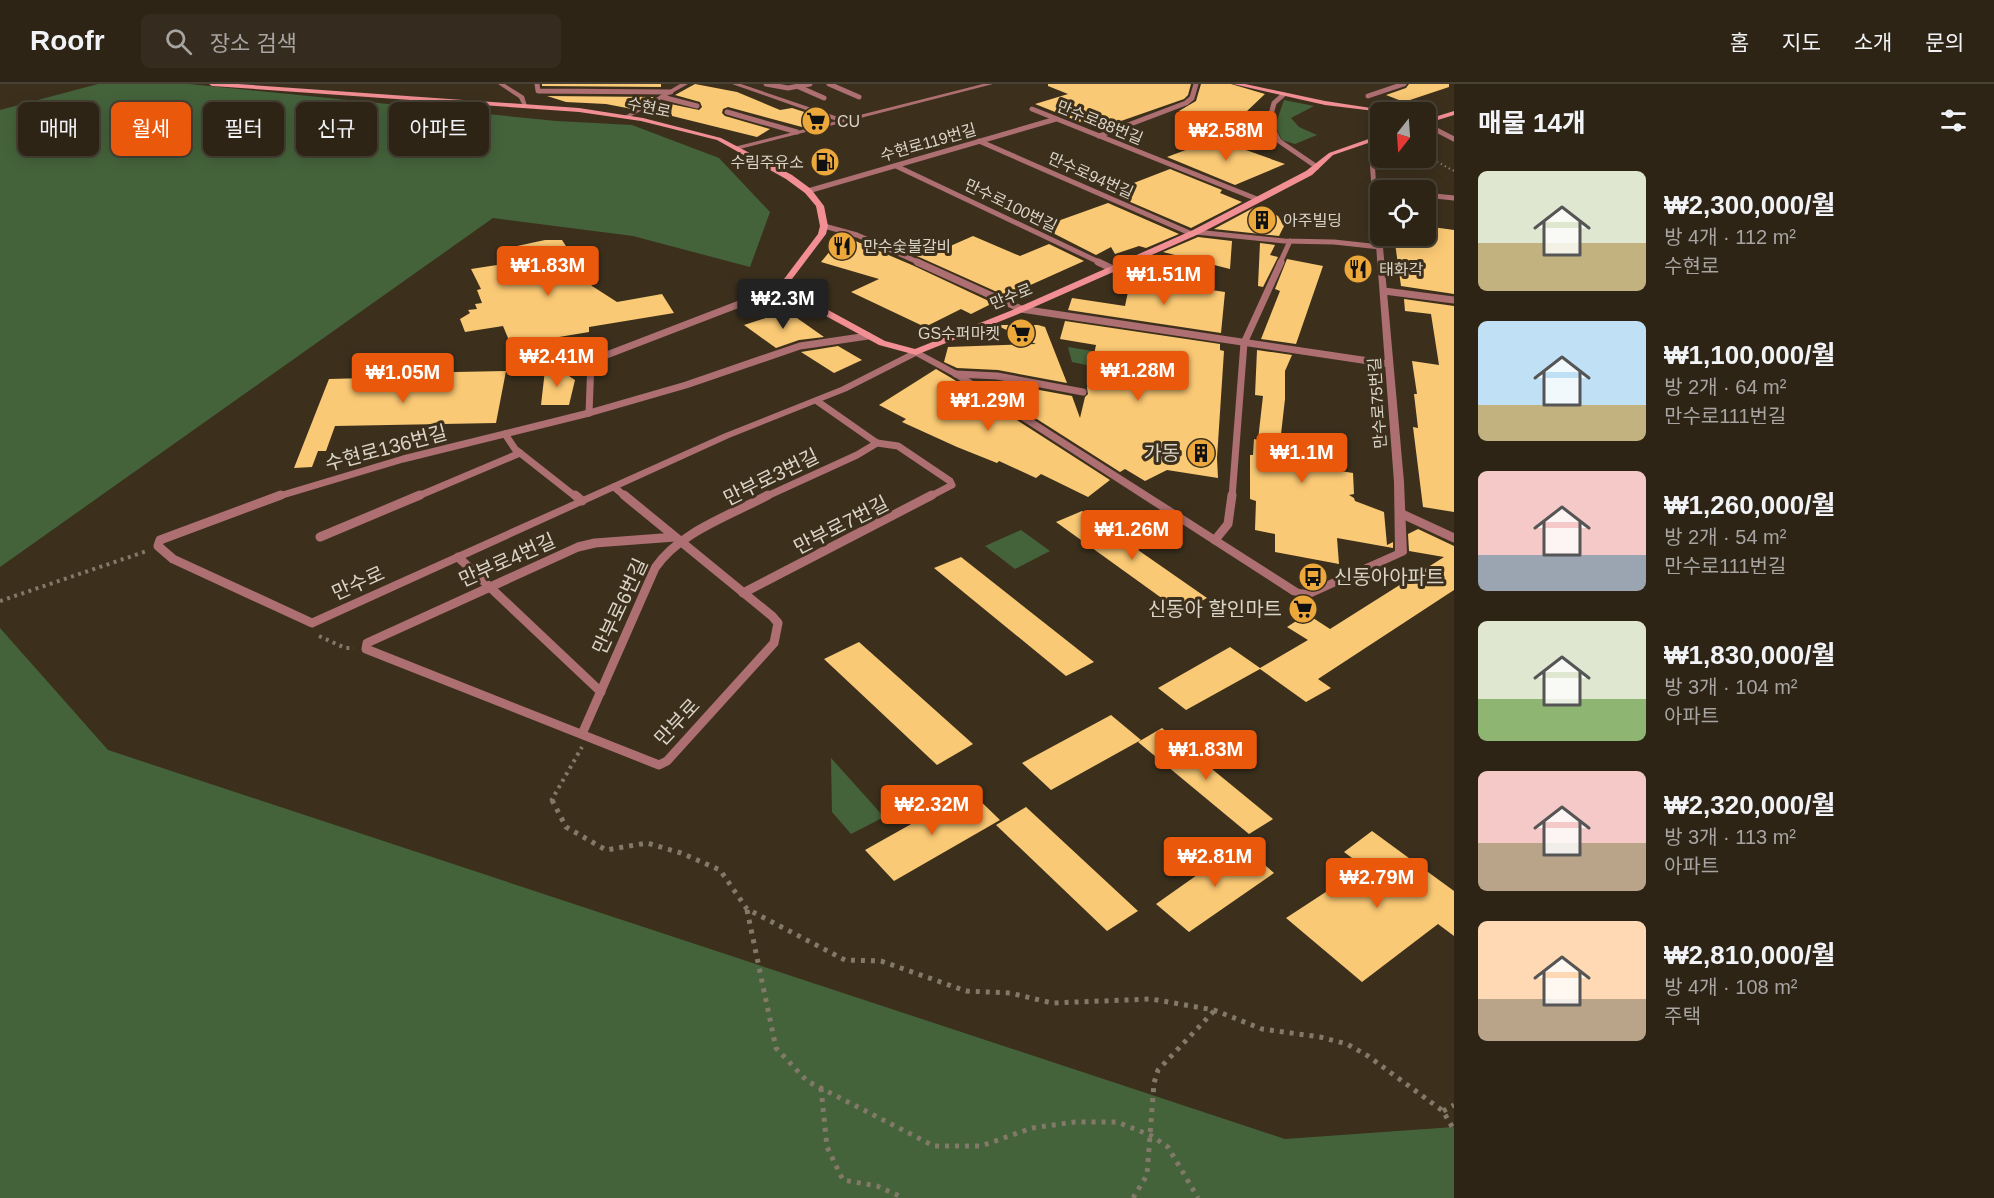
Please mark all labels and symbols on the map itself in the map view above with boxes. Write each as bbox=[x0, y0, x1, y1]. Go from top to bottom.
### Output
street label: 수현로 bbox=[626, 95, 673, 120]
street label: 만수로88번길 bbox=[1054, 97, 1145, 147]
north arrow bbox=[1370, 102, 1436, 168]
supermarket icon: CU bbox=[800, 105, 832, 137]
pin: ₩2.58M bbox=[1177, 111, 1275, 162]
place label: CU bbox=[837, 113, 860, 130]
street label: 수현로119번길 bbox=[878, 121, 978, 164]
fuel station icon: 수림주유소 bbox=[809, 146, 841, 178]
street label: 만수로94번길 bbox=[1046, 149, 1136, 202]
place label: 수림주유소 bbox=[730, 154, 804, 171]
street label: 만수로100번길 bbox=[962, 176, 1060, 235]
building icon: 아주빌딩 bbox=[1246, 204, 1278, 236]
place label: 아주빌딩 bbox=[1283, 212, 1342, 229]
restaurant icon: 만수숯불갈비 bbox=[826, 230, 858, 262]
place label: 만수숯불갈비 bbox=[863, 238, 951, 255]
pin: ₩1.83M bbox=[499, 246, 597, 297]
restaurant icon: 태화각 bbox=[1342, 253, 1374, 285]
pin: ₩1.51M bbox=[1115, 255, 1213, 306]
place label: 태화각 bbox=[1379, 261, 1423, 278]
pin: ₩2.3M bbox=[741, 279, 825, 330]
street label: 만수로 bbox=[988, 280, 1035, 313]
supermarket icon: GS수퍼마켓 bbox=[1005, 317, 1037, 349]
place label: GS수퍼마켓 bbox=[918, 325, 1000, 342]
pin: ₩2.41M bbox=[508, 337, 606, 388]
pin: ₩1.28M bbox=[1089, 351, 1187, 402]
pin: ₩1.05M bbox=[354, 353, 452, 404]
street label: 만수로75번길 bbox=[1366, 357, 1389, 449]
pin: ₩1.29M bbox=[939, 381, 1037, 432]
street label: 수현로136번길 bbox=[323, 421, 449, 475]
pin: ₩1.1M bbox=[1260, 433, 1344, 484]
building icon: 가동 bbox=[1185, 437, 1217, 469]
place label: 가동 bbox=[1143, 442, 1180, 464]
street label: 만부로3번길 bbox=[720, 445, 822, 509]
street label: 만부로7번길 bbox=[790, 492, 892, 558]
pin: ₩1.26M bbox=[1083, 510, 1181, 561]
street label: 만부로4번길 bbox=[455, 529, 559, 591]
street label: 만부로6번길 bbox=[588, 555, 652, 657]
bus stop icon: 신동아아파트 bbox=[1297, 561, 1329, 593]
street label: 만수로 bbox=[328, 562, 388, 604]
place label: 신동아아파트 bbox=[1334, 566, 1444, 588]
supermarket icon: 신동아 할인마트 bbox=[1287, 593, 1319, 625]
place label: 신동아 할인마트 bbox=[1148, 598, 1282, 620]
street label: 만부로 bbox=[650, 694, 704, 750]
pin: ₩1.83M bbox=[1157, 730, 1255, 781]
pin: ₩2.32M bbox=[883, 785, 981, 836]
pin: ₩2.81M bbox=[1166, 837, 1264, 888]
pin: ₩2.79M bbox=[1328, 858, 1426, 909]

